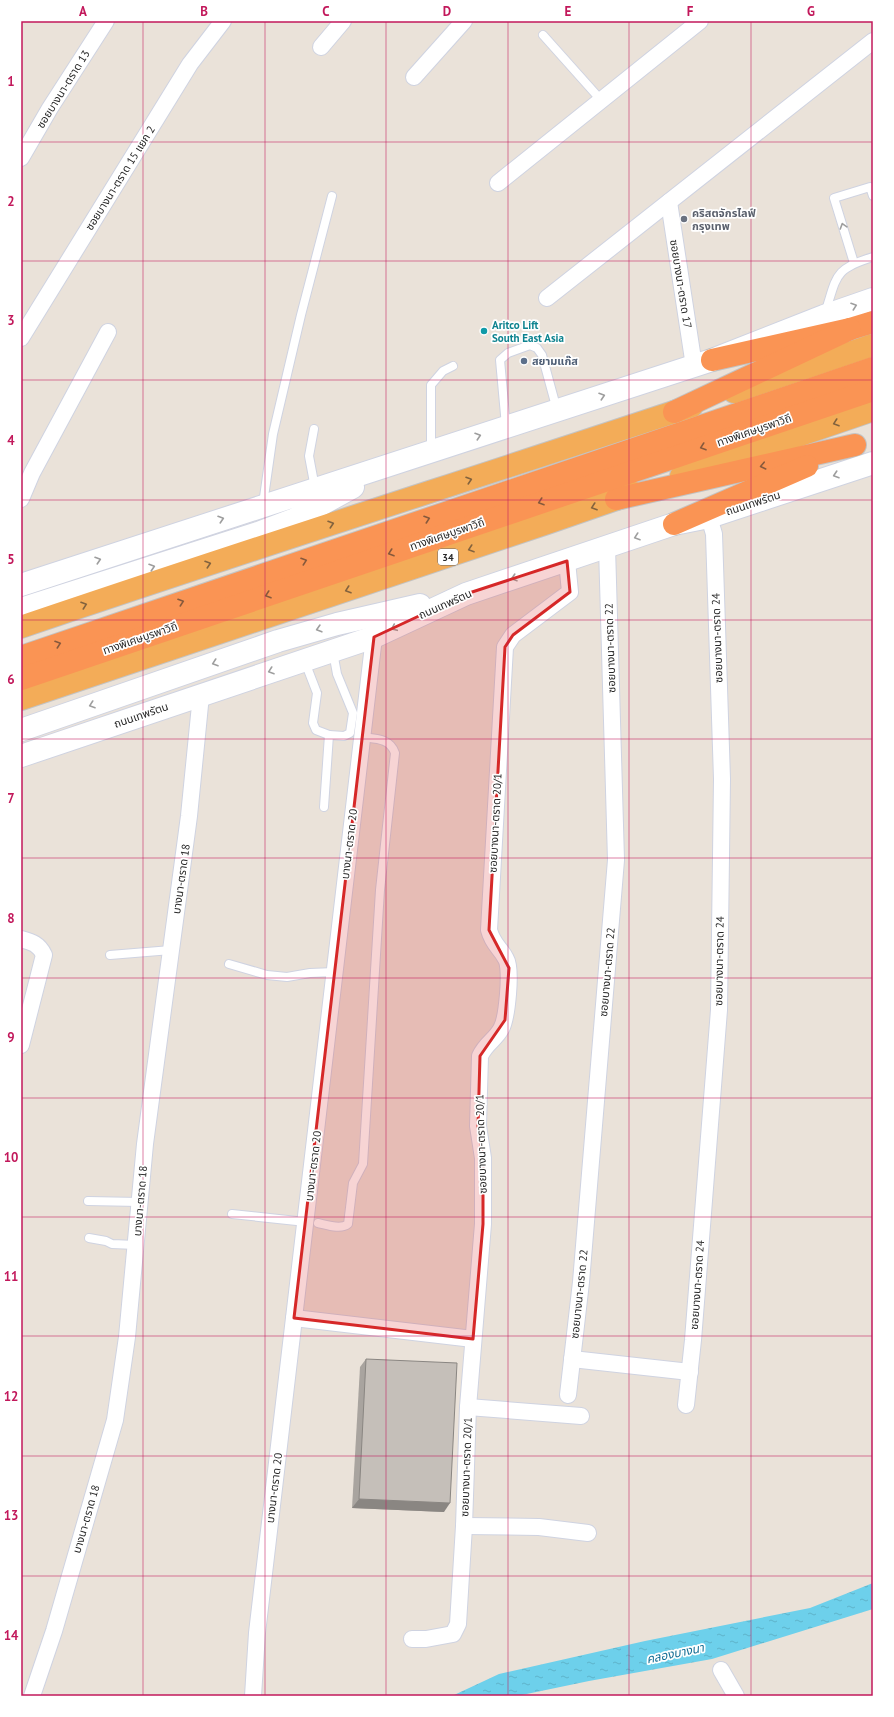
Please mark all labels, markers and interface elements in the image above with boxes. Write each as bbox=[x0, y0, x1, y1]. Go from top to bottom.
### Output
text: A bbox=[79, 3, 87, 20]
text: B bbox=[200, 3, 208, 20]
text: C bbox=[322, 3, 330, 20]
text: D bbox=[443, 3, 451, 20]
text: E bbox=[565, 3, 572, 20]
text: F bbox=[687, 3, 694, 20]
text: G bbox=[807, 3, 815, 20]
street label: ซอยบางนา-ตราด 13 bbox=[33, 47, 93, 131]
text: 1 bbox=[7, 73, 15, 90]
street label: ซอยบางนา-ตราด 15 แยก 2 bbox=[82, 123, 158, 233]
text: 2 bbox=[7, 193, 15, 210]
place label: คริสตจักรไลฟ์ กรุงเทพ bbox=[692, 206, 756, 233]
marker: คริสตจักรไลฟ์ กรุงเทพ bbox=[679, 214, 689, 224]
one-way arrow bbox=[839, 222, 847, 229]
street label: ซอยบางนา-ตราด 17 bbox=[667, 239, 695, 329]
one-way arrow bbox=[850, 302, 857, 311]
text: 3 bbox=[7, 312, 15, 329]
place label: Aritco Lift South East Asia bbox=[492, 318, 564, 345]
marker: Aritco Lift South East Asia bbox=[479, 326, 489, 336]
place label: สยามแก๊ส bbox=[532, 354, 578, 368]
marker: สยามแก๊ส bbox=[519, 356, 529, 366]
one-way arrow bbox=[598, 392, 605, 401]
street label: ทางพิเศษบูรพาวิถี bbox=[715, 411, 793, 449]
one-way arrow bbox=[833, 418, 840, 426]
text: 4 bbox=[7, 432, 15, 449]
one-way arrow bbox=[475, 432, 482, 441]
one-way arrow bbox=[700, 442, 707, 451]
one-way arrow bbox=[760, 461, 767, 470]
one-way arrow bbox=[833, 471, 840, 479]
one-way arrow bbox=[465, 476, 472, 485]
street label: ถนนเทพรัตน bbox=[724, 488, 782, 518]
one-way arrow bbox=[537, 498, 544, 506]
one-way arrow bbox=[591, 502, 598, 510]
one-way arrow bbox=[218, 515, 225, 524]
street label: ทางพิเศษบูรพาวิถี bbox=[408, 515, 486, 553]
one-way arrow bbox=[424, 515, 431, 524]
one-way arrow bbox=[328, 520, 335, 529]
one-way arrow bbox=[634, 532, 641, 541]
one-way arrow bbox=[468, 544, 475, 552]
one-way arrow bbox=[388, 548, 395, 557]
road number: 34 bbox=[438, 549, 458, 565]
text: 5 bbox=[7, 551, 15, 568]
one-way arrow bbox=[94, 556, 101, 565]
one-way arrow bbox=[301, 557, 308, 565]
one-way arrow bbox=[204, 560, 211, 569]
one-way arrow bbox=[148, 563, 155, 572]
one-way arrow bbox=[510, 574, 517, 582]
one-way arrow bbox=[345, 585, 352, 594]
street label: ถนนเทพรัตน bbox=[416, 586, 474, 622]
one-way arrow bbox=[264, 590, 271, 599]
street label: ซอยบางนา-ตราด 24 bbox=[708, 593, 726, 683]
one-way arrow bbox=[177, 599, 184, 607]
one-way arrow bbox=[81, 601, 88, 610]
street label: ซอยบางนา-ตราด 22 bbox=[601, 603, 619, 693]
street label: ทางพิเศษบูรพาวิถี bbox=[101, 619, 179, 657]
one-way arrow bbox=[390, 623, 398, 631]
one-way arrow bbox=[316, 624, 323, 633]
one-way arrow bbox=[54, 640, 61, 649]
one-way arrow bbox=[211, 658, 218, 667]
one-way arrow bbox=[268, 666, 275, 675]
text: 6 bbox=[7, 671, 15, 688]
street label: ถนนเทพรัตน bbox=[112, 699, 170, 731]
one-way arrow bbox=[88, 701, 95, 709]
street label: ซอยบางนา-ตราด 20/1 bbox=[485, 773, 505, 873]
text: 7 bbox=[7, 790, 15, 807]
street label: บางนา-ตราด 20 bbox=[338, 808, 360, 880]
street label: บางนา-ตราด 18 bbox=[169, 843, 193, 915]
text: 8 bbox=[7, 910, 15, 927]
street label: ซอยบางนา-ตราด 24 bbox=[711, 916, 727, 1006]
street label: ซอยบางนา-ตราด 22 bbox=[596, 927, 618, 1017]
text: 9 bbox=[7, 1029, 15, 1046]
street label: ซอยบางนา-ตราด 20/1 bbox=[472, 1094, 490, 1194]
street label: บางนา-ตราด 20 bbox=[302, 1130, 324, 1202]
text: 10 bbox=[4, 1149, 18, 1166]
street label: บางนา-ตราด 18 bbox=[130, 1165, 150, 1237]
street label: ซอยบางนา-ตราด 24 bbox=[687, 1240, 707, 1330]
street label: ซอยบางนา-ตราด 22 bbox=[567, 1249, 591, 1339]
text: 11 bbox=[4, 1268, 18, 1285]
text: 12 bbox=[4, 1388, 18, 1405]
street label: ซอยบางนา-ตราด 20/1 bbox=[457, 1417, 475, 1517]
street label: บางนา-ตราด 20 bbox=[263, 1452, 285, 1524]
street label: บางนา-ตราด 18 bbox=[70, 1483, 102, 1555]
text: 13 bbox=[4, 1507, 18, 1524]
text: 14 bbox=[4, 1627, 19, 1644]
water label: คลองบางนา bbox=[645, 1639, 706, 1666]

